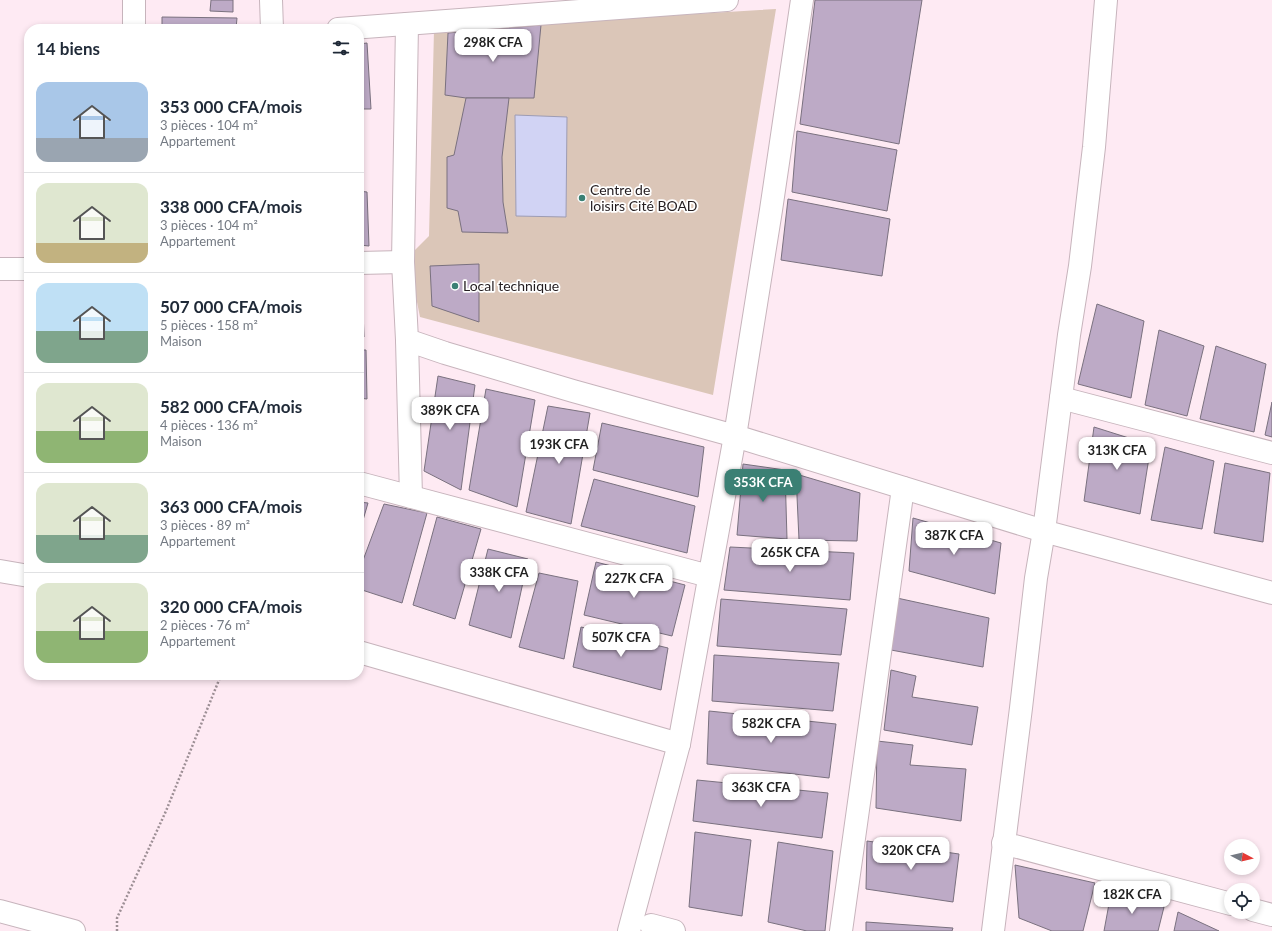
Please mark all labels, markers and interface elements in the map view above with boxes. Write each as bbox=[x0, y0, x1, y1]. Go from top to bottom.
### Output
pin: 298K CFA bbox=[452, 29, 534, 63]
text: 298K CFA bbox=[464, 34, 522, 50]
icon: filters bbox=[330, 37, 352, 59]
text: 14 biens bbox=[36, 38, 100, 59]
text: 353 000 CFA/mois bbox=[160, 96, 302, 117]
icon: home bbox=[68, 98, 116, 146]
text: 3 pièces · 104 m² bbox=[160, 117, 258, 133]
text: Appartement bbox=[160, 133, 235, 149]
place label: Centre de loisirs Cité BOAD bbox=[590, 181, 698, 214]
marker: Centre de loisirs Cité BOAD bbox=[577, 193, 587, 203]
text: 338 000 CFA/mois bbox=[160, 196, 302, 217]
icon: home bbox=[68, 199, 116, 247]
text: 3 pièces · 104 m² bbox=[160, 217, 258, 233]
text: Appartement bbox=[160, 233, 235, 249]
place label: Local technique bbox=[463, 277, 559, 294]
marker: Local technique bbox=[450, 281, 460, 291]
text: 507 000 CFA/mois bbox=[160, 296, 302, 317]
icon: home bbox=[68, 299, 116, 347]
text: 5 pièces · 158 m² bbox=[160, 317, 258, 333]
text: Maison bbox=[160, 333, 202, 349]
text: 582 000 CFA/mois bbox=[160, 396, 302, 417]
pin: 389K CFA bbox=[409, 397, 491, 431]
icon: home bbox=[68, 399, 116, 447]
text: 389K CFA bbox=[421, 402, 479, 418]
text: 4 pièces · 136 m² bbox=[160, 417, 258, 433]
pin: 193K CFA bbox=[518, 431, 600, 465]
text: Maison bbox=[160, 433, 202, 449]
text: 193K CFA bbox=[530, 436, 588, 452]
pin: 313K CFA bbox=[1076, 437, 1158, 471]
text: 313K CFA bbox=[1088, 442, 1146, 458]
pin: 353K CFA bbox=[722, 469, 804, 503]
text: 353K CFA bbox=[734, 474, 792, 490]
text: 363 000 CFA/mois bbox=[160, 496, 302, 517]
icon: home bbox=[68, 499, 116, 547]
text: 3 pièces · 89 m² bbox=[160, 517, 250, 533]
pin: 387K CFA bbox=[913, 522, 995, 556]
text: 387K CFA bbox=[925, 527, 983, 543]
text: Appartement bbox=[160, 533, 235, 549]
pin: 265K CFA bbox=[749, 539, 831, 573]
text: 265K CFA bbox=[761, 544, 819, 560]
pin: 338K CFA bbox=[458, 559, 540, 593]
text: 338K CFA bbox=[470, 564, 528, 580]
pin: 227K CFA bbox=[593, 565, 675, 599]
text: 227K CFA bbox=[605, 570, 663, 586]
text: 320 000 CFA/mois bbox=[160, 596, 302, 617]
icon: home bbox=[68, 599, 116, 647]
text: 2 pièces · 76 m² bbox=[160, 617, 250, 633]
pin: 507K CFA bbox=[580, 624, 662, 658]
text: 507K CFA bbox=[592, 629, 650, 645]
text: Appartement bbox=[160, 633, 235, 649]
pin: 582K CFA bbox=[730, 710, 812, 744]
text: 582K CFA bbox=[742, 715, 800, 731]
pin: 363K CFA bbox=[720, 774, 802, 808]
text: 363K CFA bbox=[732, 779, 790, 795]
pin: 320K CFA bbox=[870, 837, 952, 871]
north arrow bbox=[1224, 839, 1260, 875]
map controls bbox=[1224, 839, 1260, 919]
text: 320K CFA bbox=[882, 842, 940, 858]
pin: 182K CFA bbox=[1091, 881, 1173, 915]
button: locate bbox=[1224, 883, 1260, 919]
text: 182K CFA bbox=[1103, 886, 1161, 902]

